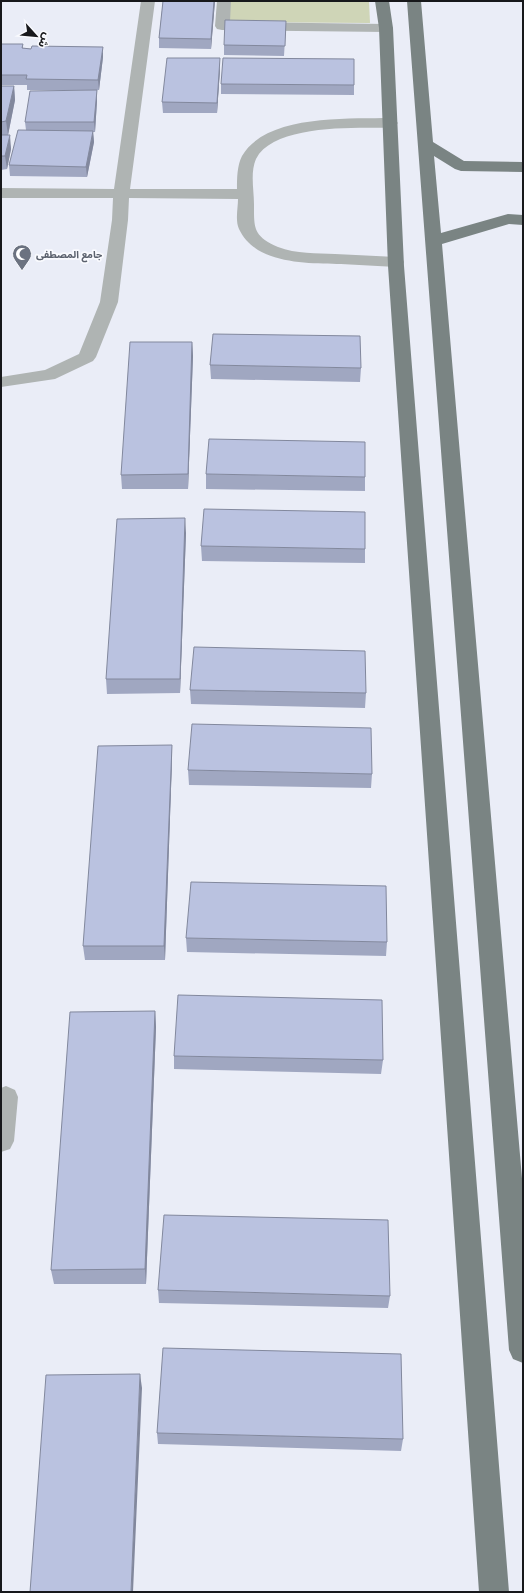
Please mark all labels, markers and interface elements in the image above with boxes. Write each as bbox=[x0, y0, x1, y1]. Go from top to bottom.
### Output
north arrow bbox=[16, 16, 56, 56]
text: ش bbox=[33, 30, 55, 51]
mosque icon: جامع المصطفى bbox=[11, 243, 33, 271]
place label: جامع المصطفى bbox=[36, 247, 103, 263]

